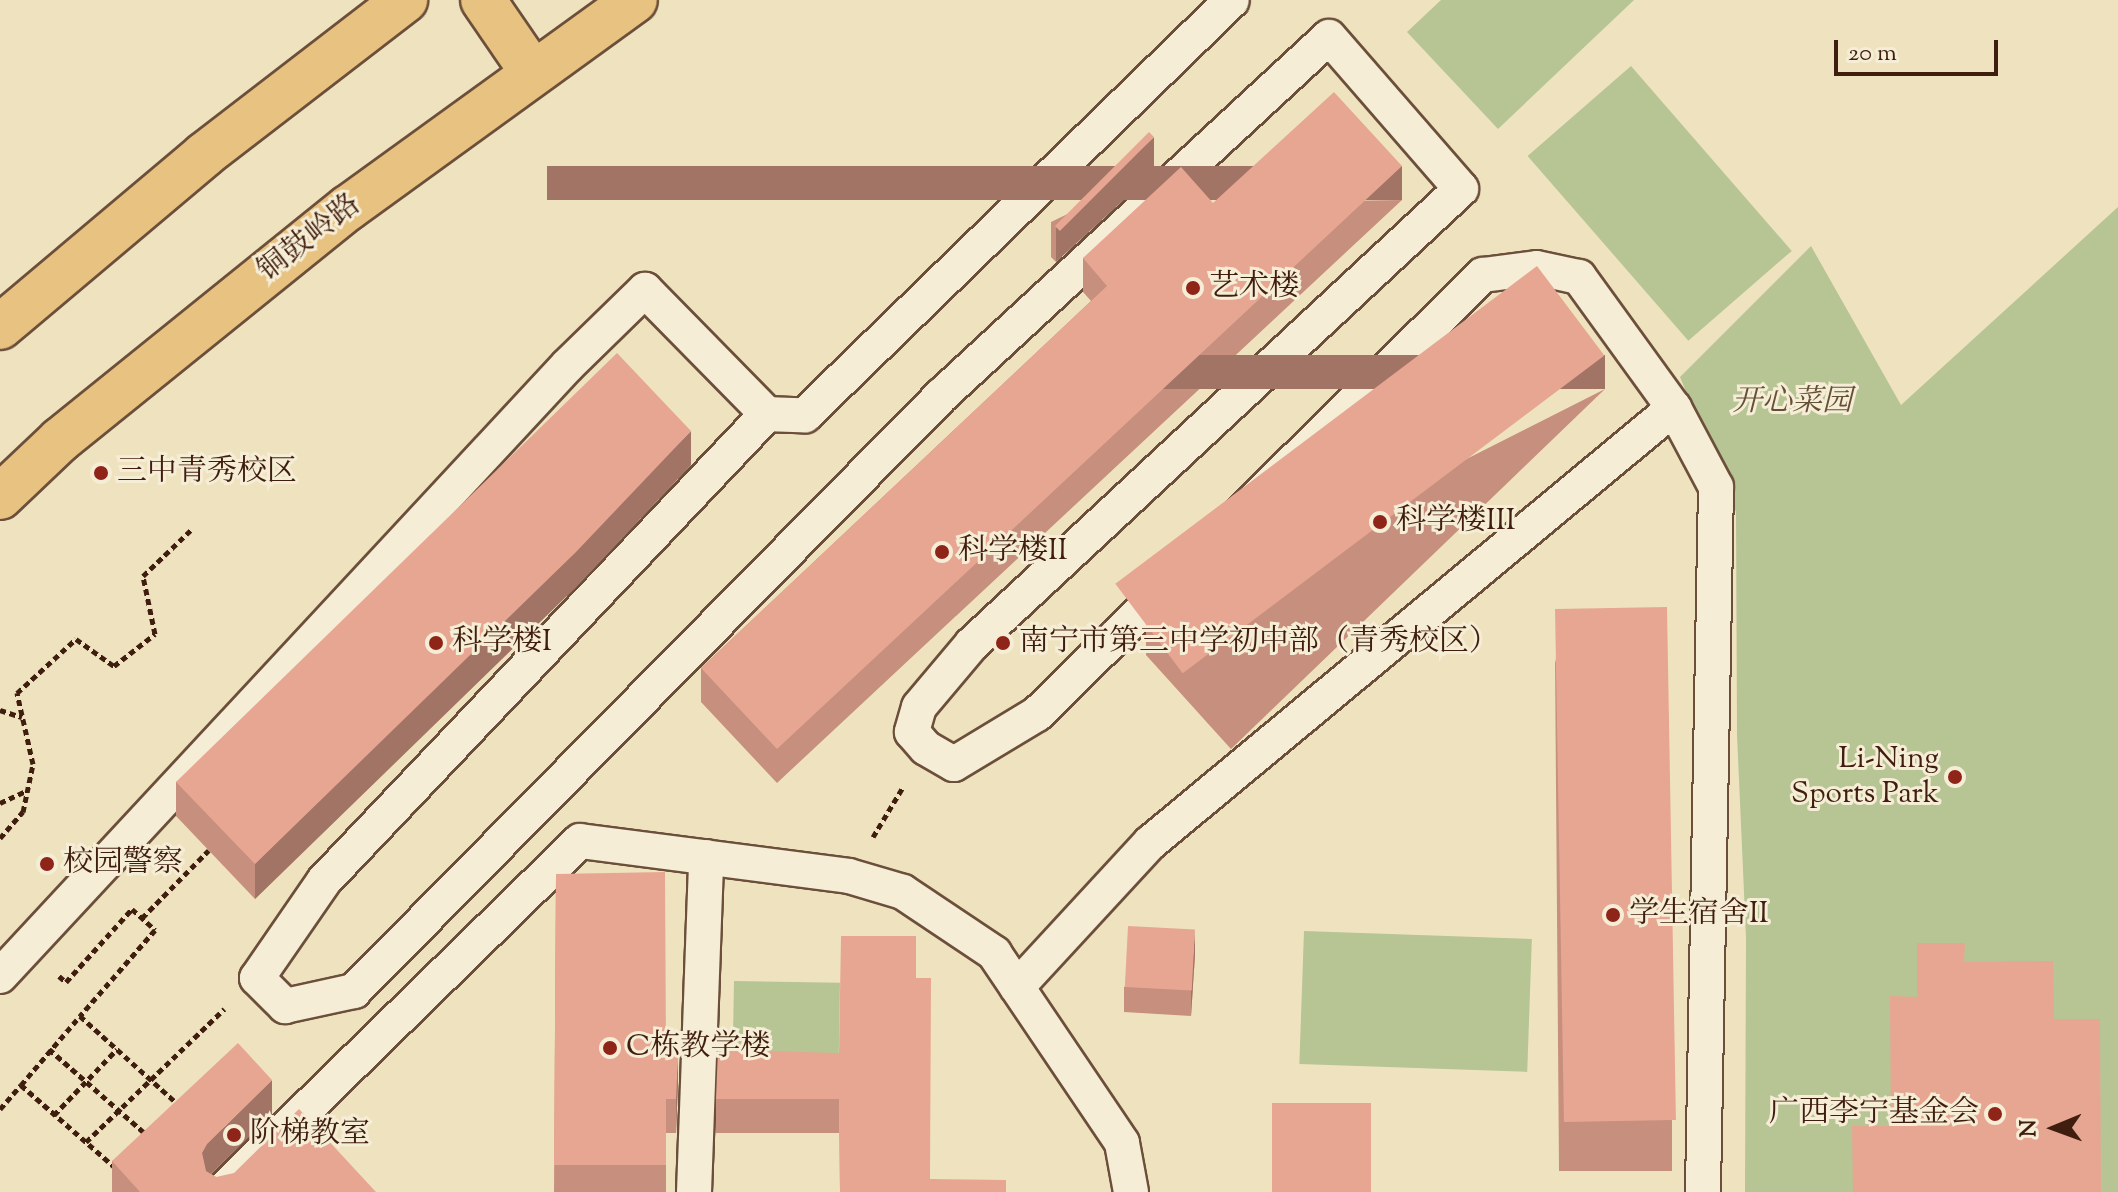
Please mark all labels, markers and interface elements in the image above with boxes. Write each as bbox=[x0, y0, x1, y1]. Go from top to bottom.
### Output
scale bar bbox=[1838, 24, 2002, 74]
text: 20 m bbox=[1848, 37, 1897, 71]
street label: 铜鼓岭路 bbox=[252, 188, 368, 290]
place label: 艺术楼 bbox=[1209, 270, 1299, 306]
marker: 艺术楼 bbox=[1184, 279, 1202, 297]
park label: 开心菜园 bbox=[1732, 385, 1852, 421]
place label: 三中青秀校区 bbox=[117, 455, 297, 491]
marker: 三中青秀校区 bbox=[92, 464, 110, 482]
place label: 科学楼III bbox=[1396, 504, 1516, 540]
marker: 科学楼III bbox=[1371, 513, 1389, 531]
place label: 科学楼II bbox=[958, 534, 1068, 570]
marker: 科学楼II bbox=[933, 543, 951, 561]
place label: 科学楼I bbox=[452, 625, 552, 661]
place label: 南宁市第三中学初中部（青秀校区） bbox=[1019, 625, 1499, 661]
marker: 科学楼I bbox=[427, 634, 445, 652]
marker: 南宁市第三中学初中部（青秀校区） bbox=[994, 634, 1012, 652]
place label: Li-Ning Sports Park bbox=[1791, 742, 1939, 812]
marker: Li-Ning Sports Park bbox=[1946, 768, 1964, 786]
place label: 校园警察 bbox=[63, 846, 183, 882]
marker: 校园警察 bbox=[38, 855, 56, 873]
place label: 学生宿舍II bbox=[1629, 897, 1769, 933]
marker: 学生宿舍II bbox=[1604, 906, 1622, 924]
place label: C栋教学楼 bbox=[626, 1030, 770, 1066]
marker: C栋教学楼 bbox=[601, 1039, 619, 1057]
north arrow bbox=[2014, 1088, 2094, 1168]
place label: 广西李宁基金会 bbox=[1769, 1096, 1979, 1132]
marker: 广西李宁基金会 bbox=[1986, 1105, 2004, 1123]
place label: 阶梯教室 bbox=[250, 1117, 370, 1153]
text: N bbox=[2014, 1119, 2046, 1137]
marker: 阶梯教室 bbox=[225, 1126, 243, 1144]

